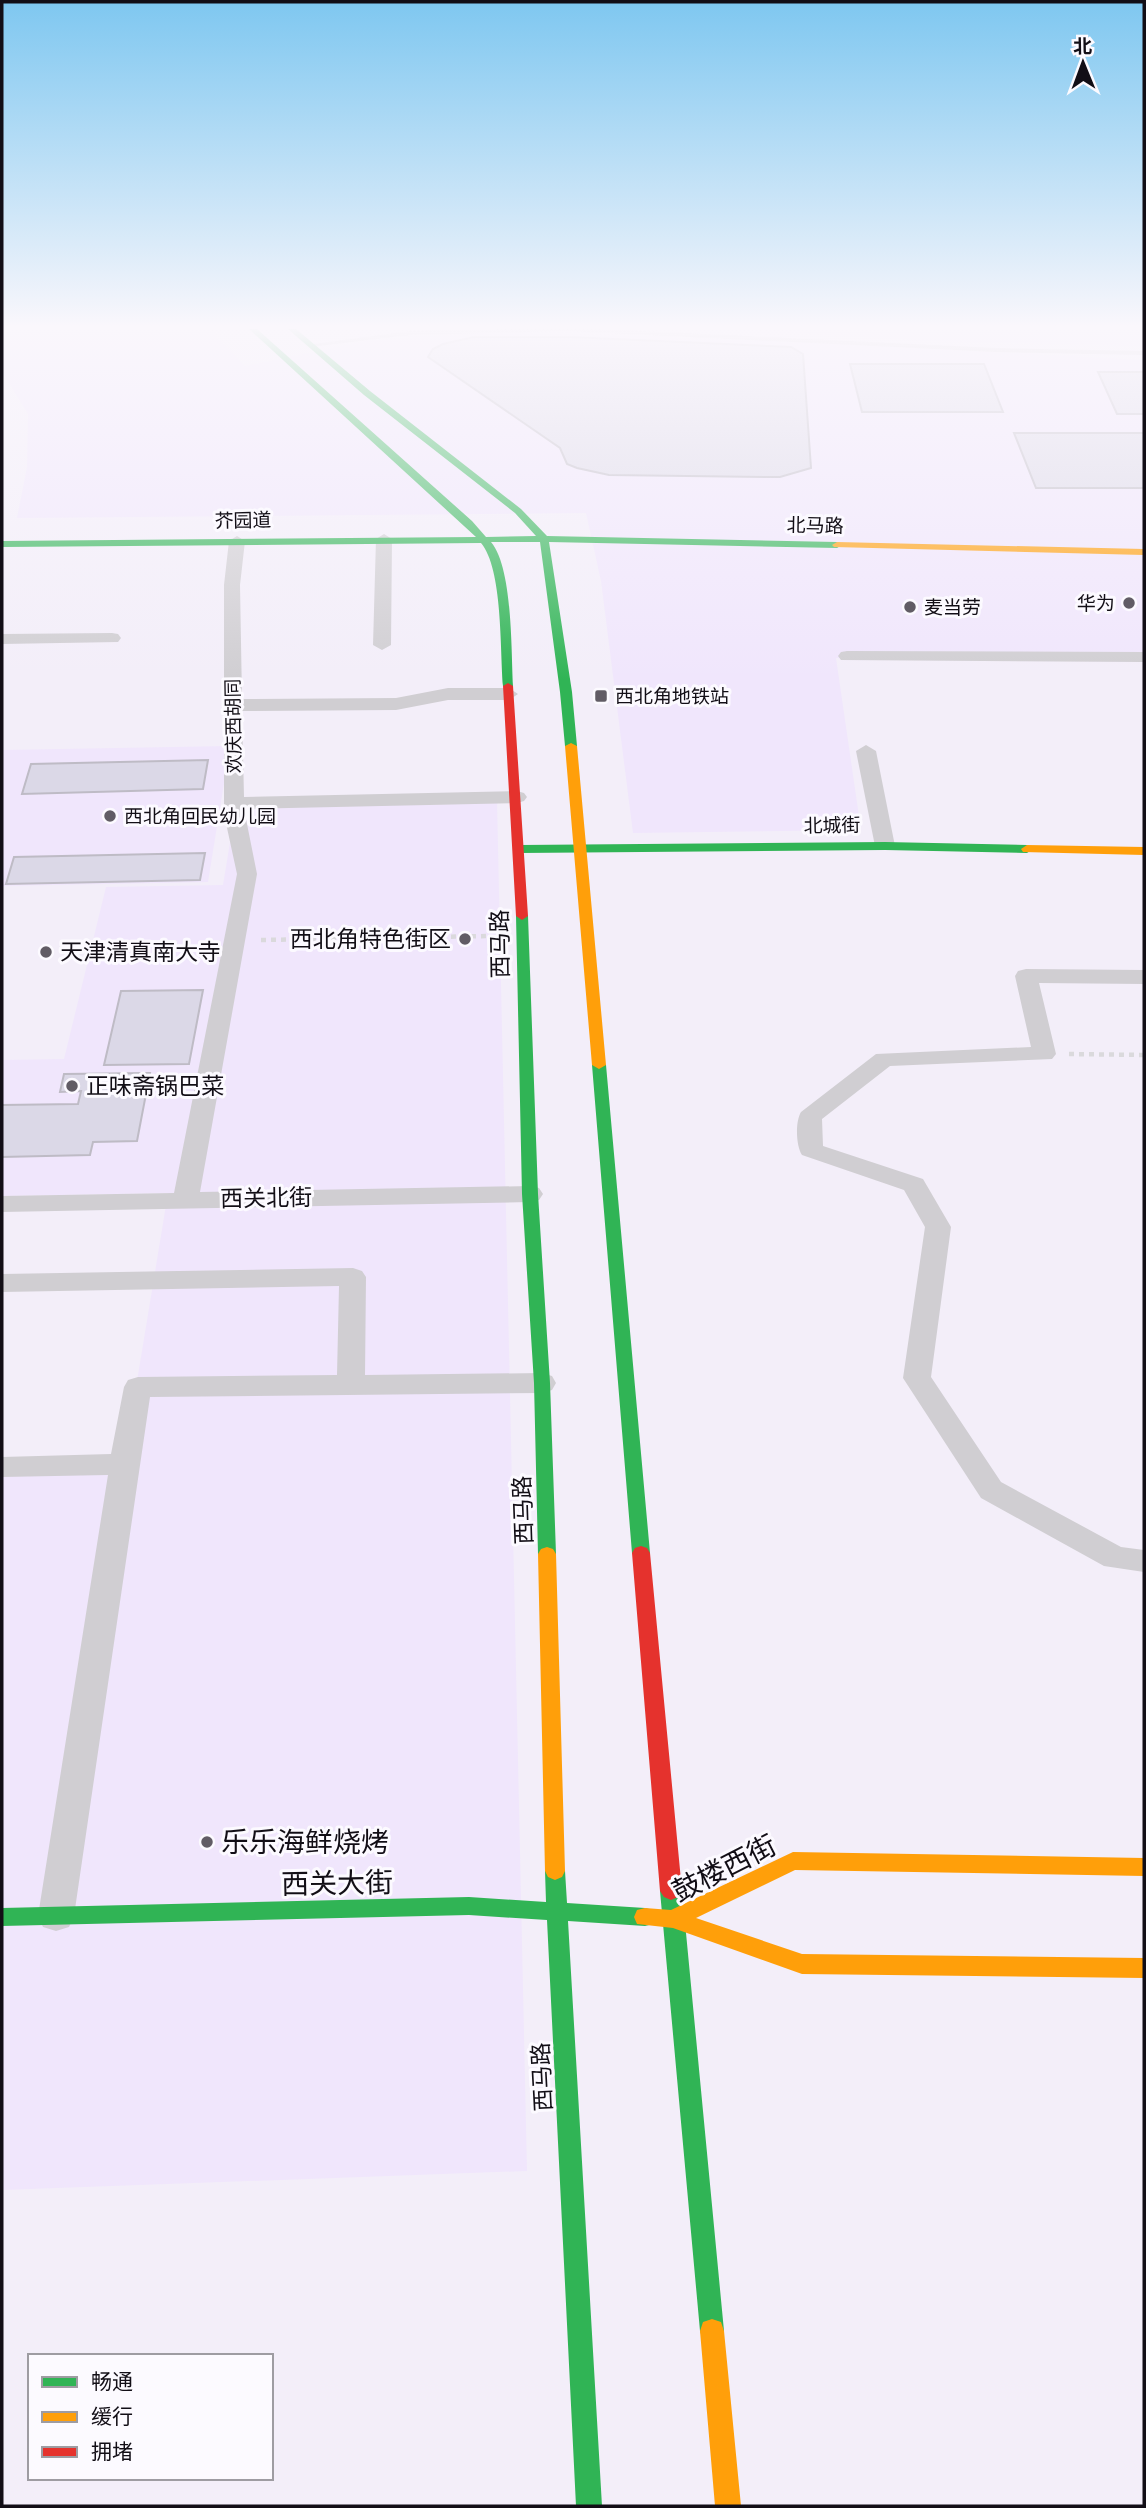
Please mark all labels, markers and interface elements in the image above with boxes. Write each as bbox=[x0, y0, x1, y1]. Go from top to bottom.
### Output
north arrow bbox=[1048, 28, 1118, 98]
text: 北 bbox=[1073, 32, 1092, 58]
street label: 芥园道 bbox=[214, 506, 272, 532]
street label: 北马路 bbox=[786, 511, 844, 537]
place label: 华为 bbox=[1077, 589, 1115, 615]
place label: 麦当劳 bbox=[924, 593, 981, 619]
marker: 华为 bbox=[1121, 595, 1137, 611]
marker: 麦当劳 bbox=[902, 599, 918, 615]
street label: 欢庆西胡同 bbox=[218, 678, 246, 774]
place label: 西北角地铁站 bbox=[615, 682, 729, 708]
marker: 西北角地铁站 bbox=[593, 688, 609, 704]
place label: 西北角回民幼儿园 bbox=[124, 802, 276, 828]
marker: 西北角回民幼儿园 bbox=[102, 808, 118, 824]
street label: 北城街 bbox=[803, 811, 861, 837]
street label: 西马路 bbox=[482, 909, 515, 979]
place label: 西北角特色街区 bbox=[290, 922, 451, 953]
marker: 西北角特色街区 bbox=[457, 931, 473, 947]
place label: 天津清真南大寺 bbox=[60, 935, 221, 966]
marker: 天津清真南大寺 bbox=[38, 944, 54, 960]
place label: 正味斋锅巴菜 bbox=[86, 1069, 224, 1100]
marker: 正味斋锅巴菜 bbox=[64, 1078, 80, 1094]
street label: 西关北街 bbox=[220, 1180, 312, 1213]
street label: 西马路 bbox=[505, 1475, 538, 1545]
place label: 乐乐海鲜烧烤 bbox=[221, 1822, 389, 1859]
street label: 鼓楼西街 bbox=[665, 1825, 782, 1909]
marker: 乐乐海鲜烧烤 bbox=[199, 1834, 215, 1850]
street label: 西关大街 bbox=[281, 1862, 393, 1901]
street label: 西马路 bbox=[523, 2042, 558, 2112]
legend bbox=[28, 2354, 273, 2480]
text: 畅通 bbox=[91, 2366, 133, 2394]
text: 缓行 bbox=[91, 2401, 133, 2429]
text: 拥堵 bbox=[91, 2436, 133, 2464]

